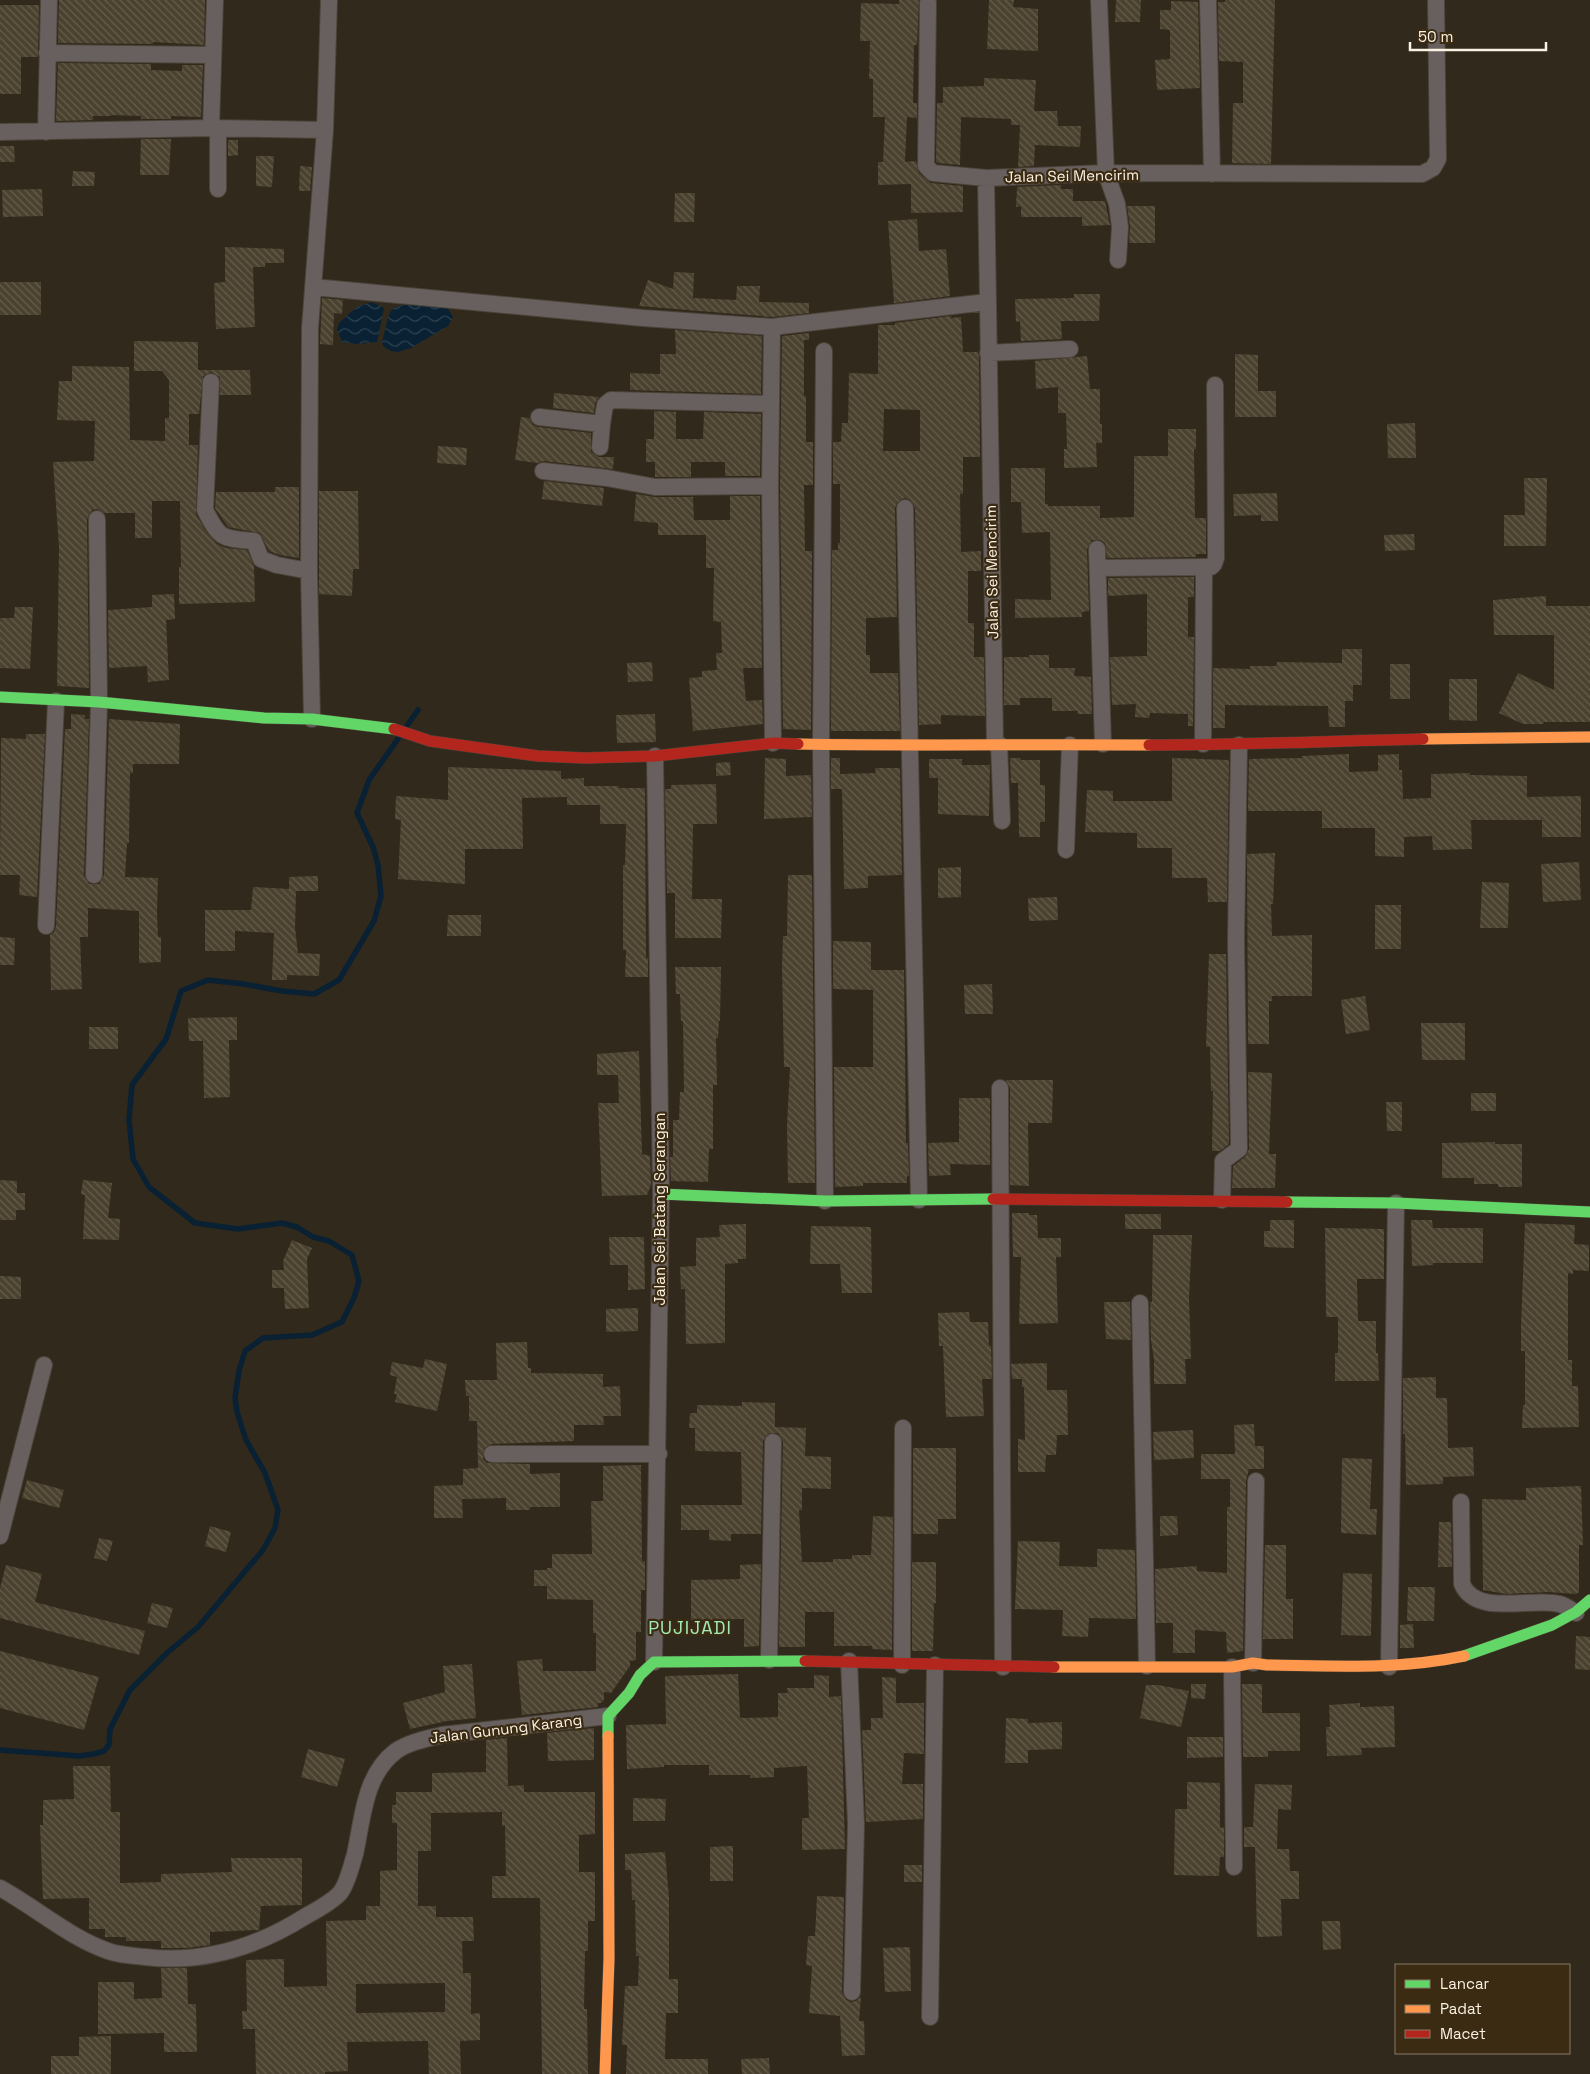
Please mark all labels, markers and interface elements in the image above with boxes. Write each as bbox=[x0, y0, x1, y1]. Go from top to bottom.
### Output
scale bar bbox=[1410, 20, 1546, 52]
text: 50 m bbox=[1418, 27, 1453, 46]
street label: Jalan Sei Mencirim bbox=[1005, 165, 1139, 186]
street label: Jalan Sei Mencirim bbox=[981, 505, 1002, 639]
street label: Jalan Sei Batang Serangan bbox=[650, 1112, 669, 1306]
district label: PUJIJADI bbox=[648, 1616, 732, 1639]
street label: Jalan Gunung Karang bbox=[429, 1710, 583, 1747]
legend bbox=[1395, 1964, 1570, 2054]
text: Lancar bbox=[1440, 1974, 1490, 1993]
text: Padat bbox=[1440, 1999, 1482, 2018]
text: Macet bbox=[1440, 2024, 1486, 2043]

